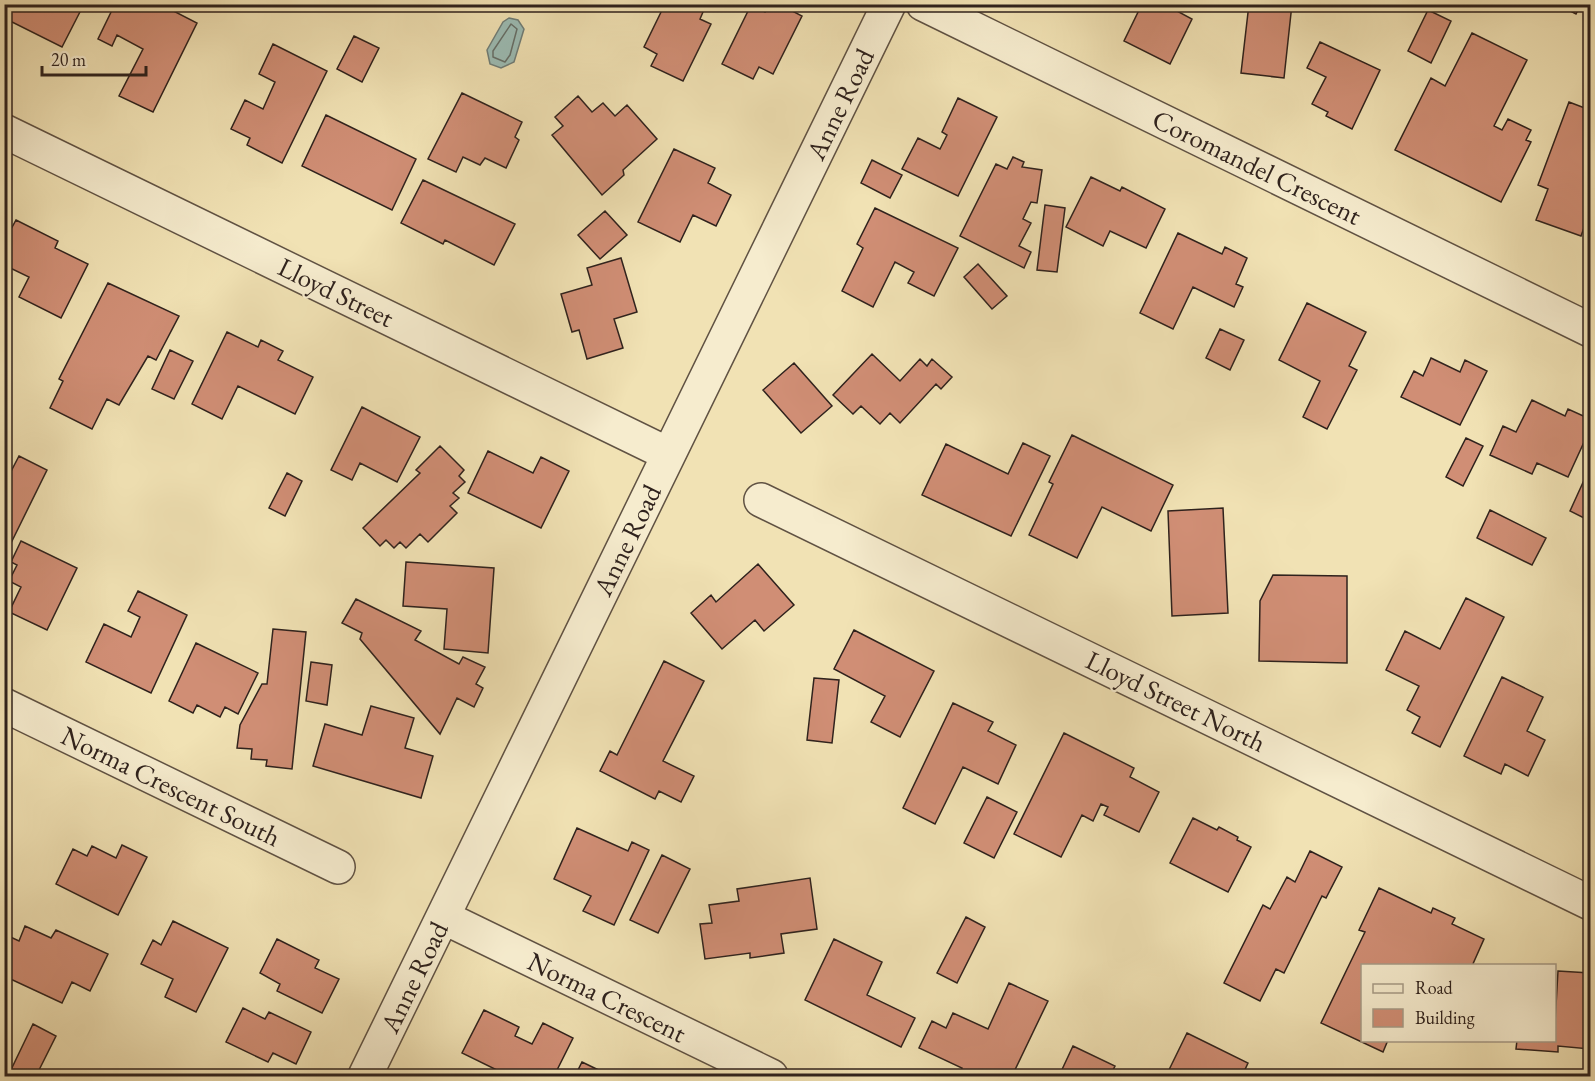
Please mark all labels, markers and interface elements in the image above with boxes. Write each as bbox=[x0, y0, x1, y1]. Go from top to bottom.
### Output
scale bar bbox=[42, 39, 146, 77]
street label: Anne Road bbox=[798, 42, 882, 166]
text: 20 m bbox=[51, 48, 86, 71]
street label: Coromandel Crescent bbox=[1147, 101, 1368, 233]
street label: Lloyd Street bbox=[272, 249, 400, 335]
street label: Anne Road bbox=[585, 478, 669, 602]
street label: Lloyd Street North bbox=[1080, 642, 1272, 760]
street label: Norma Crescent South bbox=[55, 718, 287, 854]
street label: Anne Road bbox=[372, 915, 456, 1039]
street label: Norma Crescent bbox=[522, 944, 692, 1051]
legend bbox=[1361, 964, 1556, 1042]
text: Road bbox=[1415, 976, 1454, 999]
text: Building bbox=[1415, 1006, 1475, 1029]

